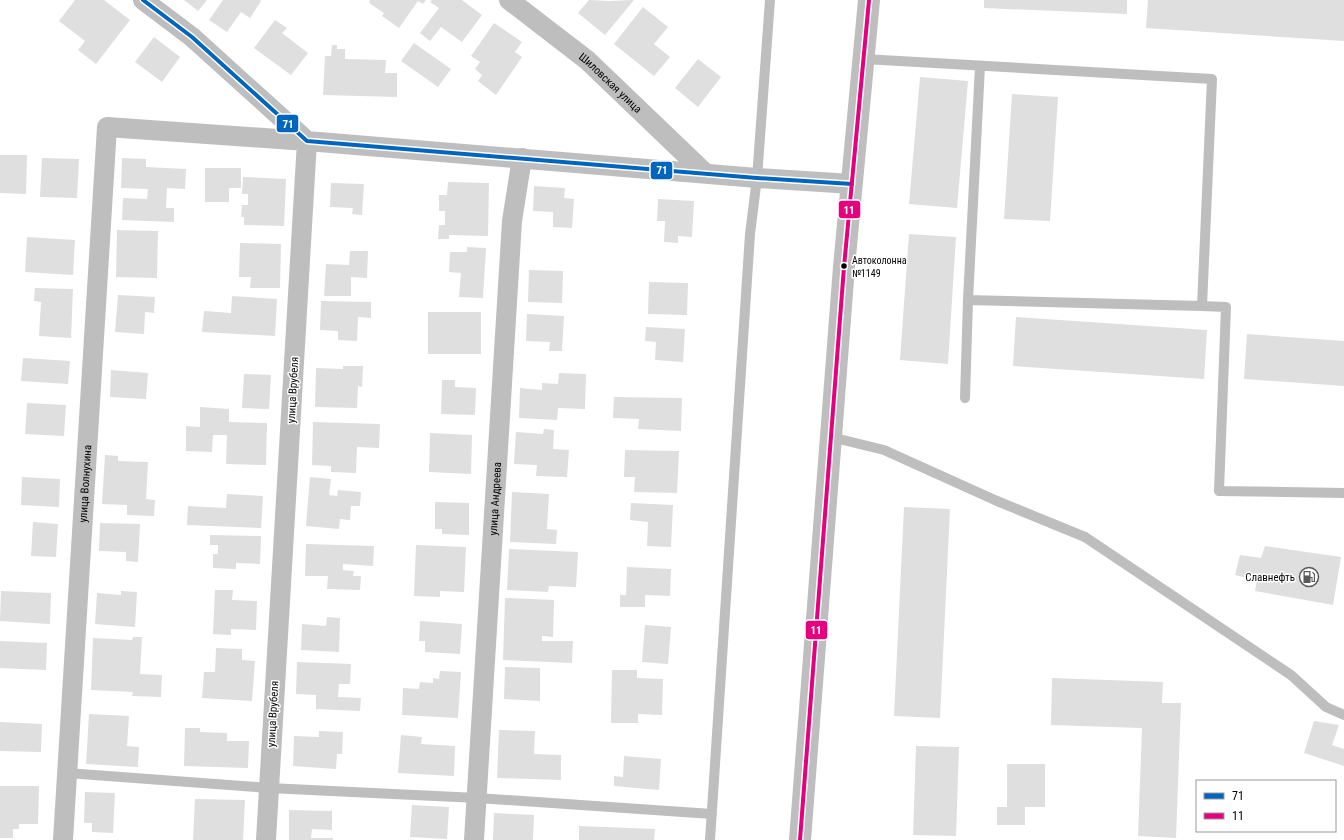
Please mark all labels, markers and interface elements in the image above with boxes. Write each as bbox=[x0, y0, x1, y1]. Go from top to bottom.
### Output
street label: Шиловская улица bbox=[577, 50, 644, 115]
line badge: 71 bbox=[276, 114, 299, 133]
text: 71 bbox=[282, 118, 294, 131]
line badge: 71 bbox=[650, 161, 673, 180]
text: 71 bbox=[656, 164, 668, 177]
line badge: 11 bbox=[838, 200, 861, 219]
text: 11 bbox=[843, 204, 855, 217]
place label: Автоколонна №1149 bbox=[852, 255, 907, 279]
marker: Автоколонна №1149 bbox=[839, 261, 849, 271]
street label: улица Врубеля bbox=[285, 356, 301, 424]
street label: улица Волнухина bbox=[76, 444, 94, 523]
street label: улица Андреева bbox=[486, 461, 504, 536]
fuel station icon: Cлавнефть bbox=[1298, 566, 1320, 588]
place label: Cлавнефть bbox=[1245, 571, 1295, 584]
line badge: 11 bbox=[805, 620, 828, 640]
text: 11 bbox=[810, 624, 822, 637]
street label: улица Врубеля bbox=[265, 680, 281, 748]
legend bbox=[1196, 780, 1336, 832]
text: 71 bbox=[1232, 789, 1244, 803]
text: 11 bbox=[1232, 809, 1244, 823]

